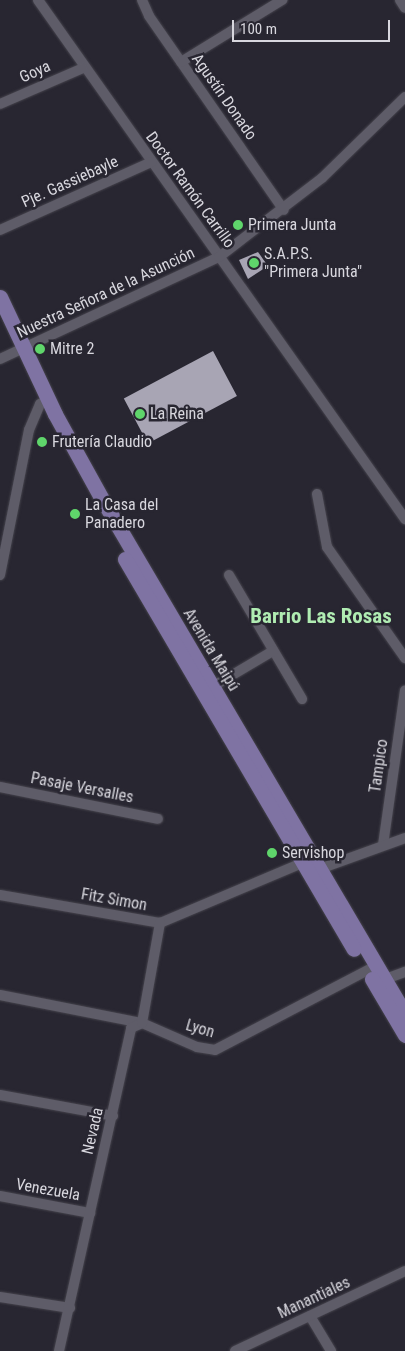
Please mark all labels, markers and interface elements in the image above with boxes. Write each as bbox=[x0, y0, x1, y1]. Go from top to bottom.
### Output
scale bar bbox=[235, 10, 392, 42]
text: 100 m bbox=[240, 20, 277, 38]
street label: Agustín Donado bbox=[187, 50, 261, 144]
street label: Goya bbox=[17, 57, 53, 87]
street label: Doctor Ramón Carrillo bbox=[141, 128, 239, 252]
street label: Pje. Gassiebayle bbox=[19, 152, 121, 212]
place label: Primera Junta bbox=[248, 215, 336, 235]
marker: Primera Junta bbox=[232, 219, 244, 231]
street label: Nuestra Señora de la Asunción bbox=[14, 243, 198, 343]
place label: S.A.P.S. "Primera Junta" bbox=[264, 244, 362, 282]
marker: S.A.P.S. "Primera Junta" bbox=[248, 257, 260, 269]
place label: Mitre 2 bbox=[50, 339, 94, 359]
marker: Mitre 2 bbox=[34, 343, 46, 355]
place label: La Reina bbox=[150, 404, 204, 424]
marker: La Reina bbox=[134, 408, 146, 420]
place label: Frutería Claudio bbox=[52, 432, 152, 452]
marker: Frutería Claudio bbox=[36, 436, 48, 448]
place label: La Casa del Panadero bbox=[85, 495, 158, 533]
marker: La Casa del Panadero bbox=[69, 508, 81, 520]
district label: Barrio Las Rosas bbox=[250, 603, 392, 629]
street label: Avenida Maipú bbox=[179, 605, 243, 695]
street label: Tampico bbox=[366, 738, 392, 794]
street label: Pasaje Versalles bbox=[29, 769, 135, 807]
place label: Servishop bbox=[282, 843, 344, 863]
marker: Servishop bbox=[266, 847, 278, 859]
street label: Fitz Simon bbox=[80, 885, 148, 915]
street label: Lyon bbox=[183, 1016, 217, 1042]
street label: Nevada bbox=[78, 1106, 108, 1156]
street label: Venezuela bbox=[14, 1175, 82, 1205]
street label: Manantiales bbox=[275, 1273, 353, 1323]

